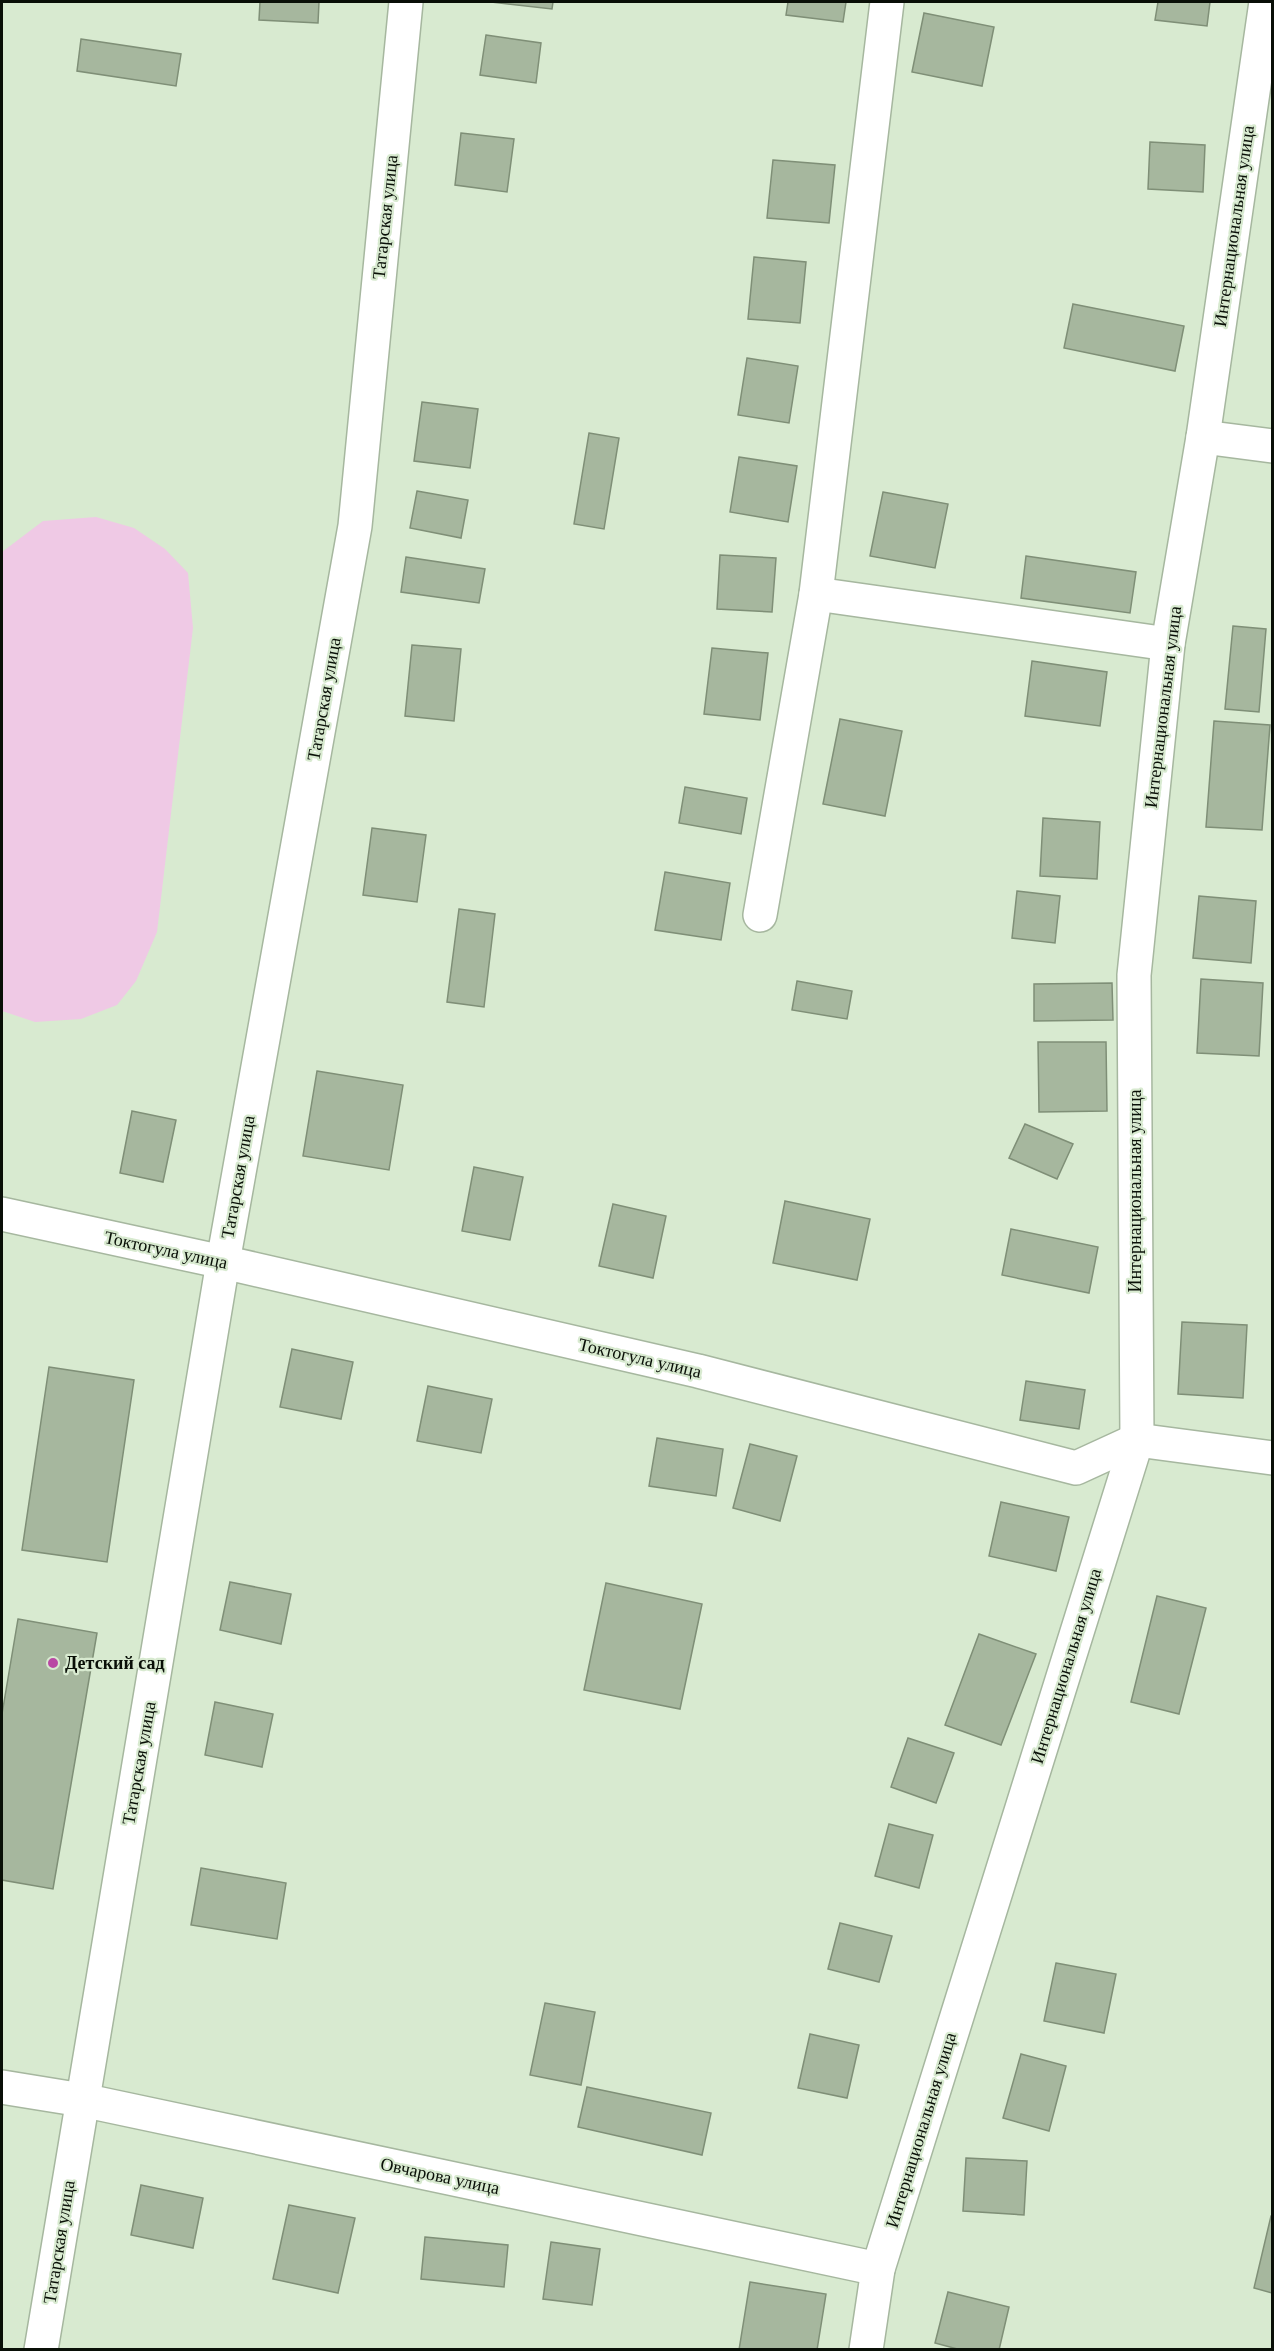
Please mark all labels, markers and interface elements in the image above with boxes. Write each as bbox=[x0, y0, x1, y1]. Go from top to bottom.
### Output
street label: Интернациональная улица bbox=[1210, 124, 1258, 328]
street label: Татарская улица bbox=[369, 154, 401, 280]
street label: Интернациональная улица bbox=[1141, 605, 1185, 809]
street label: Татарская улица bbox=[303, 636, 345, 762]
street label: Интернациональная улица bbox=[1125, 1089, 1145, 1293]
street label: Татарская улица bbox=[217, 1114, 259, 1240]
street label: Токтогула улица bbox=[103, 1227, 229, 1273]
street label: Токтогула улица bbox=[577, 1334, 703, 1382]
street label: Интернациональная улица bbox=[1027, 1566, 1105, 1766]
place label: Детский сад bbox=[65, 1653, 165, 1673]
marker: Детский сад bbox=[46, 1656, 60, 1670]
street label: Татарская улица bbox=[118, 1700, 160, 1826]
street label: Интернациональная улица bbox=[882, 2030, 960, 2230]
street label: Овчарова улица bbox=[379, 2154, 501, 2198]
street label: Татарская улица bbox=[39, 2179, 79, 2305]

